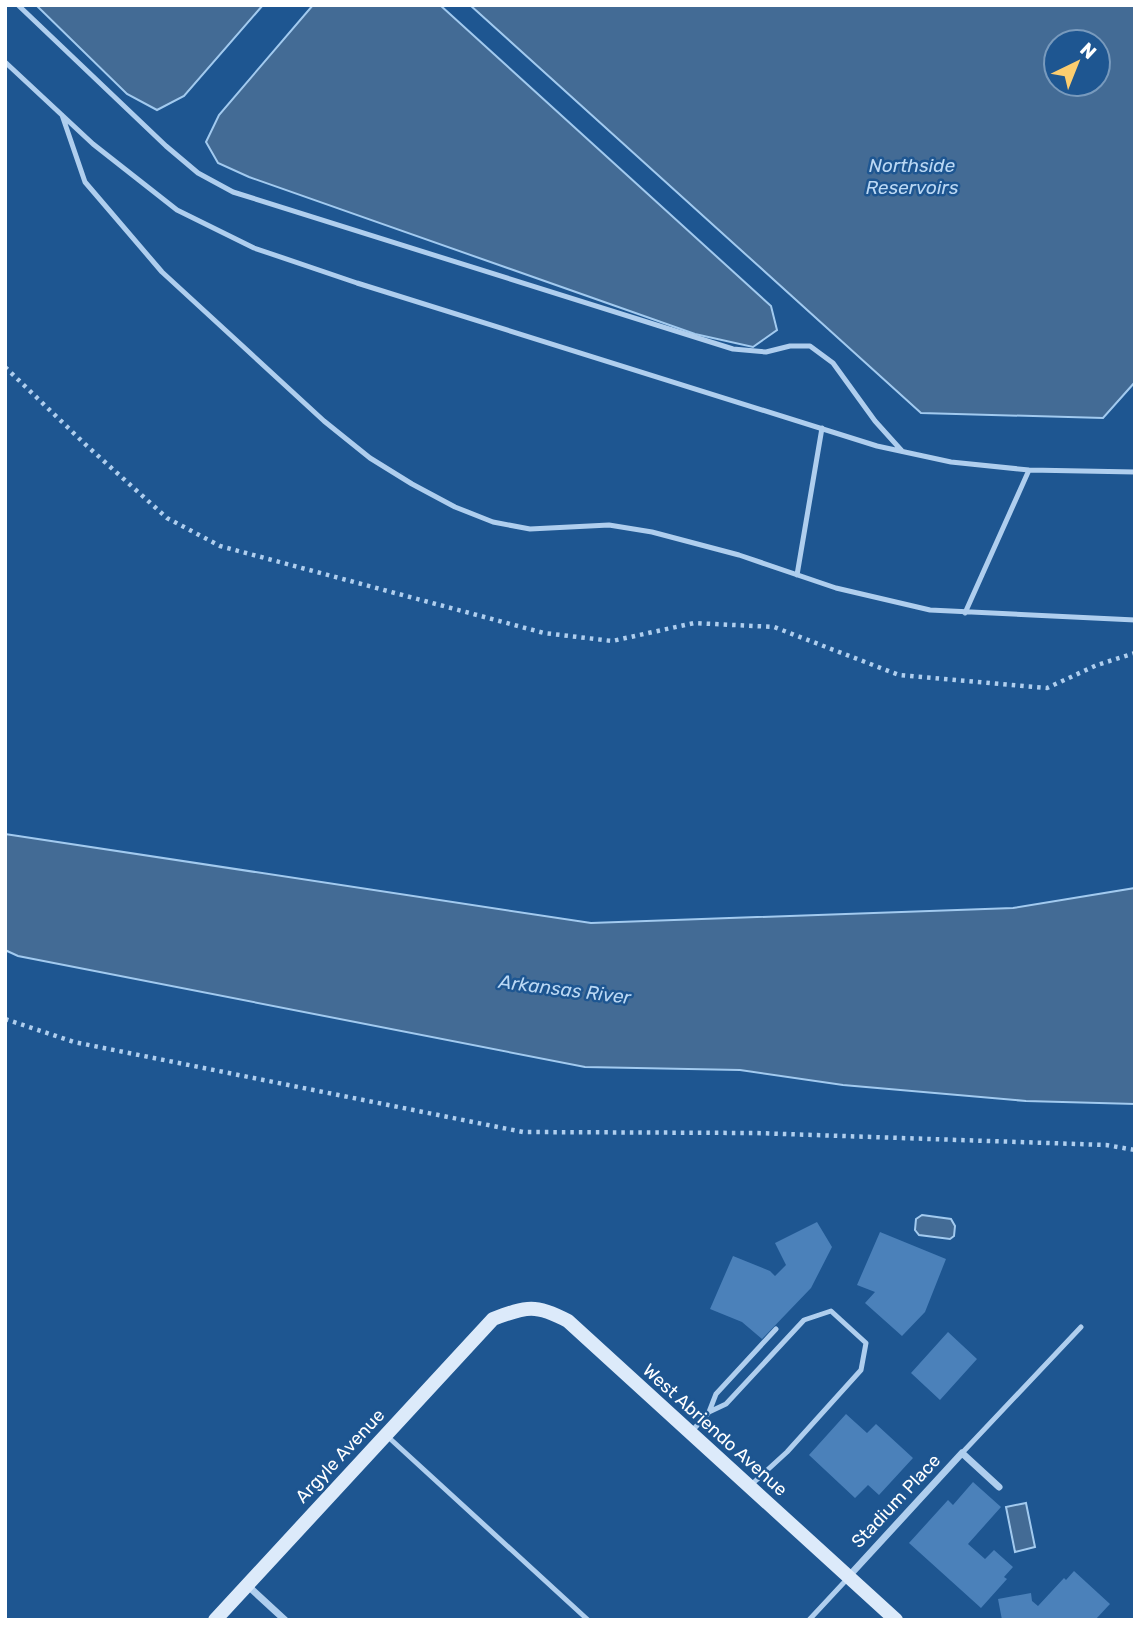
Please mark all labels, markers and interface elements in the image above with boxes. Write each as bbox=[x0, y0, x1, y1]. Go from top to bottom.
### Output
north arrow bbox=[1042, 28, 1112, 98]
text: N bbox=[1075, 38, 1101, 64]
water label: Northside Reservoirs bbox=[865, 154, 959, 199]
water label: Arkansas River bbox=[497, 970, 633, 1009]
street label: West Abriendo Avenue bbox=[638, 1359, 792, 1501]
street label: Argyle Avenue bbox=[291, 1404, 389, 1508]
street label: Stadium Place bbox=[847, 1449, 945, 1553]

